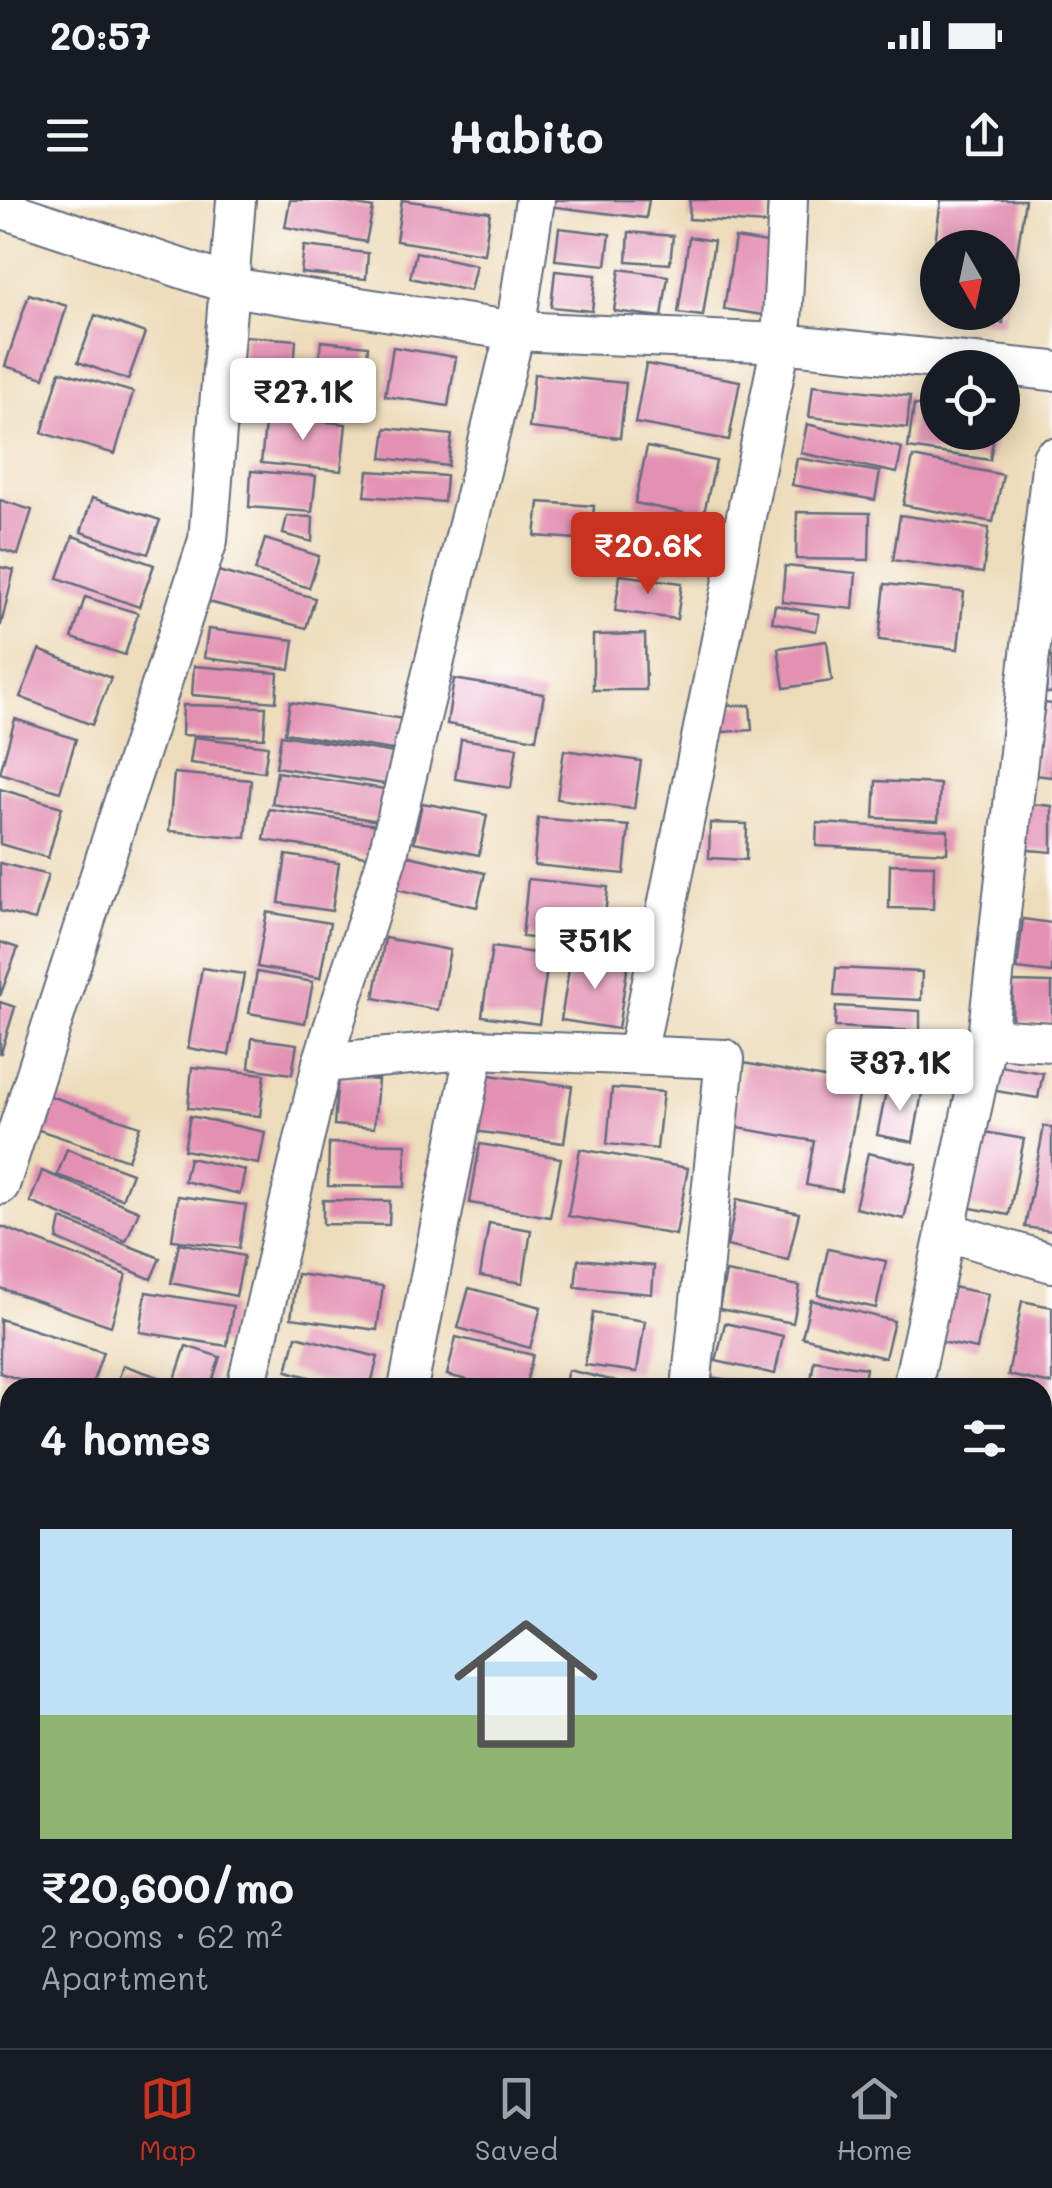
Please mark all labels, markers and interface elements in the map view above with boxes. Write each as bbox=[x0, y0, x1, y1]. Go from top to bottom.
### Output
text: 20:57 bbox=[50, 10, 151, 60]
text: Habito bbox=[449, 106, 603, 164]
icon: menu bbox=[40, 108, 95, 163]
icon: share bbox=[957, 108, 1012, 163]
north arrow bbox=[920, 230, 1020, 330]
map controls bbox=[920, 230, 1020, 450]
button: locate bbox=[920, 350, 1020, 450]
pin: ₹27.1K bbox=[222, 358, 384, 443]
text: ₹27.1K bbox=[252, 369, 354, 411]
pin: ₹20.6K bbox=[567, 512, 729, 597]
text: ₹20.6K bbox=[593, 523, 703, 565]
pin: ₹51K bbox=[536, 907, 654, 992]
text: ₹51K bbox=[557, 918, 633, 960]
pin: ₹37.1K bbox=[819, 1029, 981, 1114]
text: ₹37.1K bbox=[848, 1040, 952, 1082]
text: 4 homes bbox=[40, 1411, 211, 1466]
icon: filters bbox=[957, 1411, 1012, 1466]
icon: home bbox=[436, 1594, 616, 1774]
text: ₹20,600/mo bbox=[40, 1859, 294, 1914]
text: 2 rooms · 62 m² bbox=[40, 1914, 283, 1956]
text: Apartment bbox=[40, 1956, 209, 1998]
tab: Map bbox=[139, 2071, 196, 2167]
tab: Saved bbox=[475, 2071, 558, 2167]
tab: Home bbox=[836, 2071, 913, 2167]

